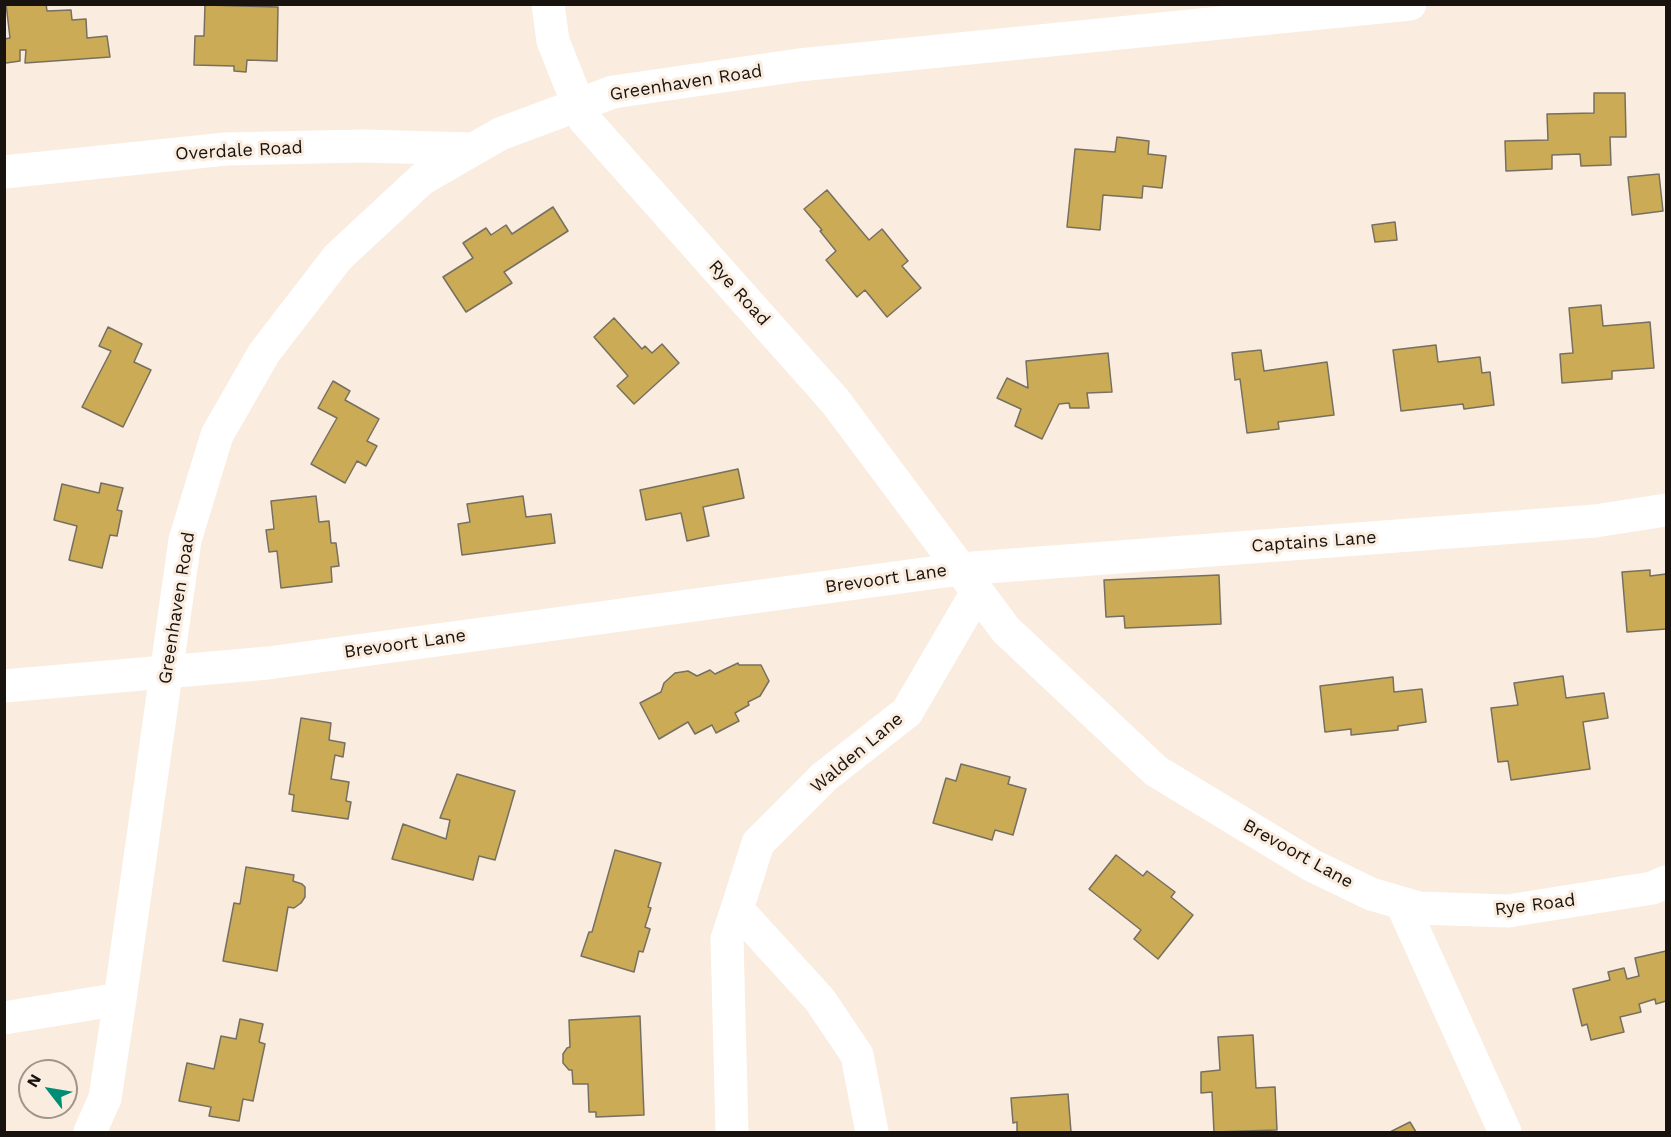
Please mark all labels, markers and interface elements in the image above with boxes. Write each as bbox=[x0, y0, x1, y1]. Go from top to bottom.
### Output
street label: Greenhaven Road bbox=[608, 60, 764, 106]
street label: Overdale Road bbox=[175, 137, 303, 165]
street label: Rye Road bbox=[704, 256, 774, 330]
street label: Captains Lane bbox=[1251, 527, 1377, 557]
street label: Greenhaven Road bbox=[154, 530, 200, 686]
street label: Brevoort Lane bbox=[824, 560, 948, 598]
street label: Brevoort Lane bbox=[343, 625, 467, 663]
street label: Walden Lane bbox=[807, 708, 907, 798]
street label: Brevoort Lane bbox=[1239, 815, 1357, 893]
street label: Rye Road bbox=[1493, 889, 1577, 921]
north arrow bbox=[18, 1059, 78, 1119]
text: N bbox=[23, 1071, 45, 1090]

